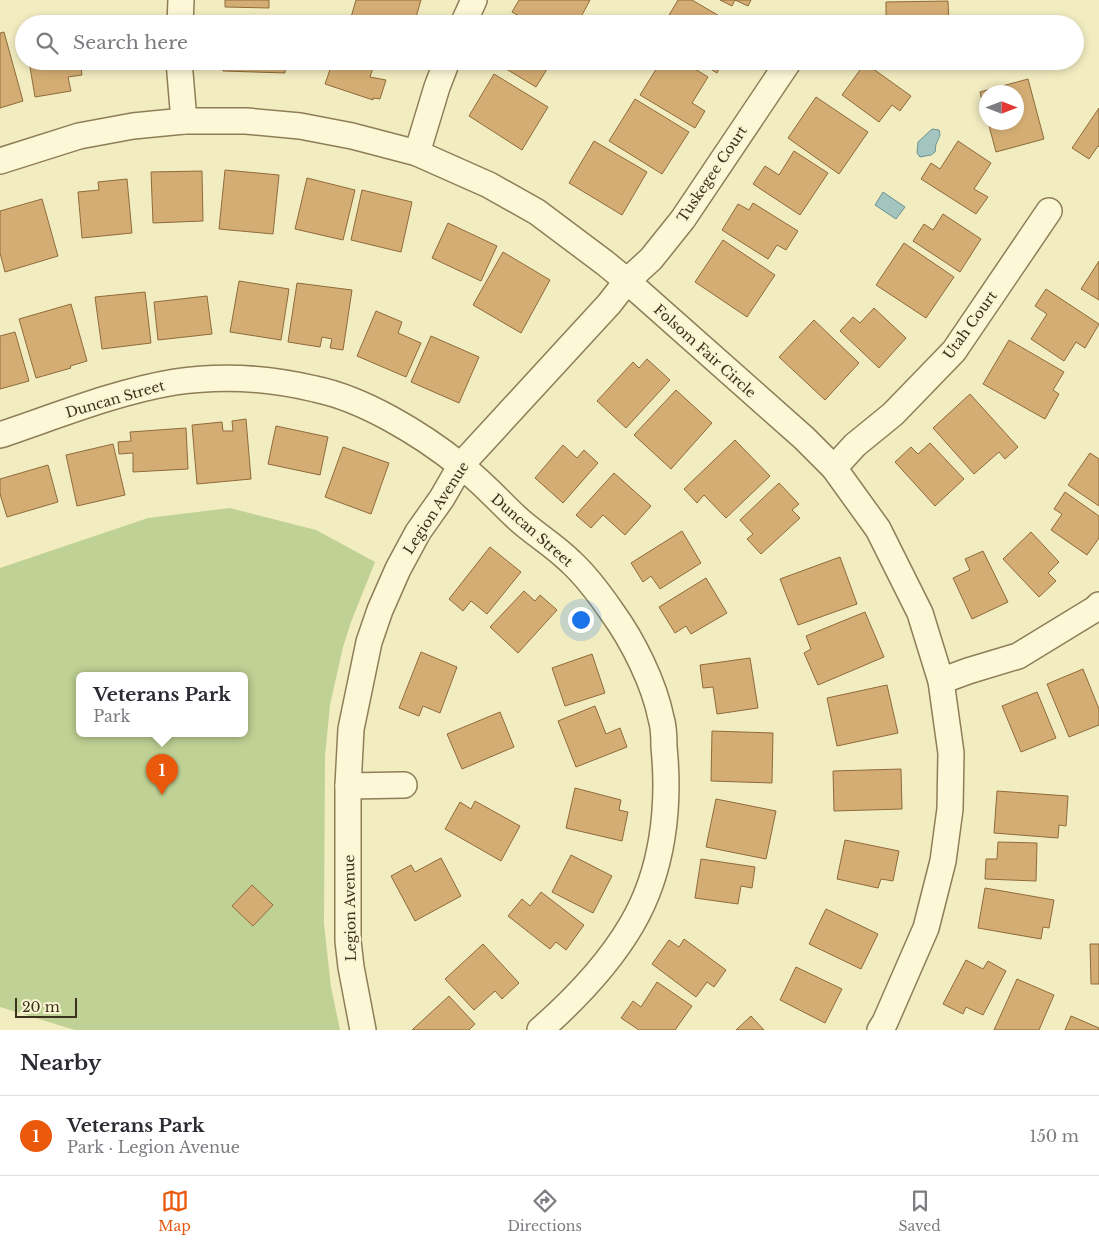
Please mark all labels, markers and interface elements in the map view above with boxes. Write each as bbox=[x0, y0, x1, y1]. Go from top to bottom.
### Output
search box bbox=[15, 15, 1084, 70]
icon: search bbox=[33, 29, 61, 57]
text: Search here bbox=[73, 31, 188, 54]
north arrow bbox=[979, 85, 1024, 130]
street label: Tuskegee Court bbox=[673, 122, 751, 226]
street label: Utah Court bbox=[939, 287, 1001, 363]
street label: Folsom Fair Circle bbox=[650, 300, 760, 402]
street label: Duncan Street bbox=[63, 376, 167, 422]
street label: Legion Avenue bbox=[399, 458, 473, 558]
street label: Duncan Street bbox=[487, 490, 577, 571]
your location bbox=[568, 607, 594, 633]
popup bbox=[76, 672, 248, 737]
text: Veterans Park bbox=[93, 683, 231, 706]
text: Park bbox=[93, 706, 130, 726]
pin: 1 bbox=[146, 754, 178, 795]
street label: Legion Avenue bbox=[340, 854, 360, 962]
scale bar bbox=[15, 995, 78, 1018]
text: 20 m bbox=[22, 998, 60, 1016]
text: Nearby bbox=[20, 1050, 101, 1076]
text: Veterans Park bbox=[67, 1114, 205, 1137]
text: 1 bbox=[33, 1126, 39, 1146]
text: 150 m bbox=[1030, 1126, 1079, 1146]
text: Park · Legion Avenue bbox=[67, 1137, 240, 1157]
tab: Map bbox=[158, 1187, 191, 1235]
tab: Directions bbox=[507, 1187, 582, 1235]
tab: Saved bbox=[898, 1187, 941, 1235]

